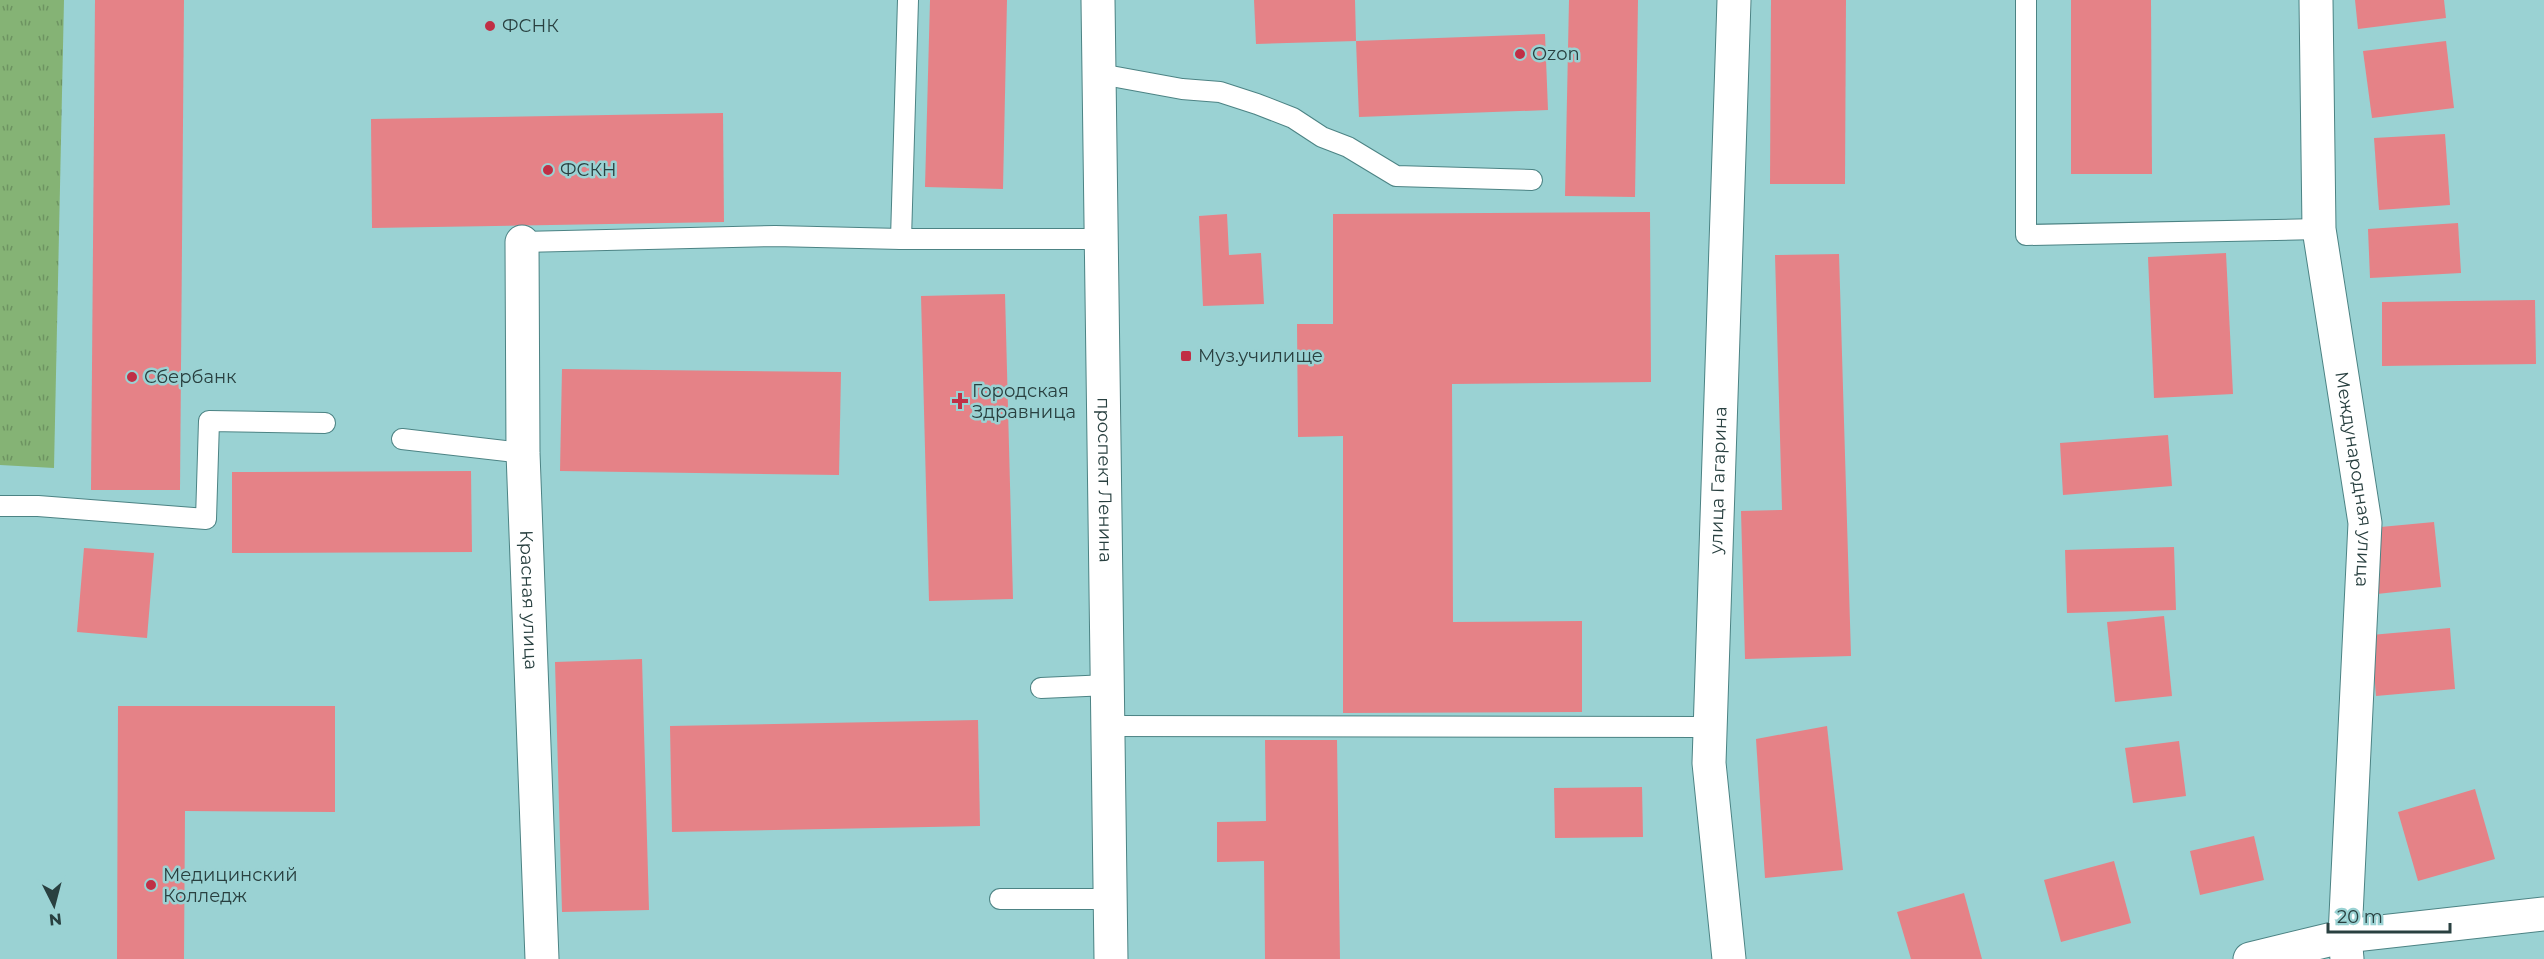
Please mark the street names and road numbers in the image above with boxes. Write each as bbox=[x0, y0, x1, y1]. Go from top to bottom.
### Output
street label: Международная улица bbox=[2330, 370, 2376, 588]
street label: проспект Ленина bbox=[1092, 397, 1117, 563]
street label: улица Гагарина bbox=[1705, 406, 1732, 555]
street label: Красная улица bbox=[515, 530, 542, 670]

